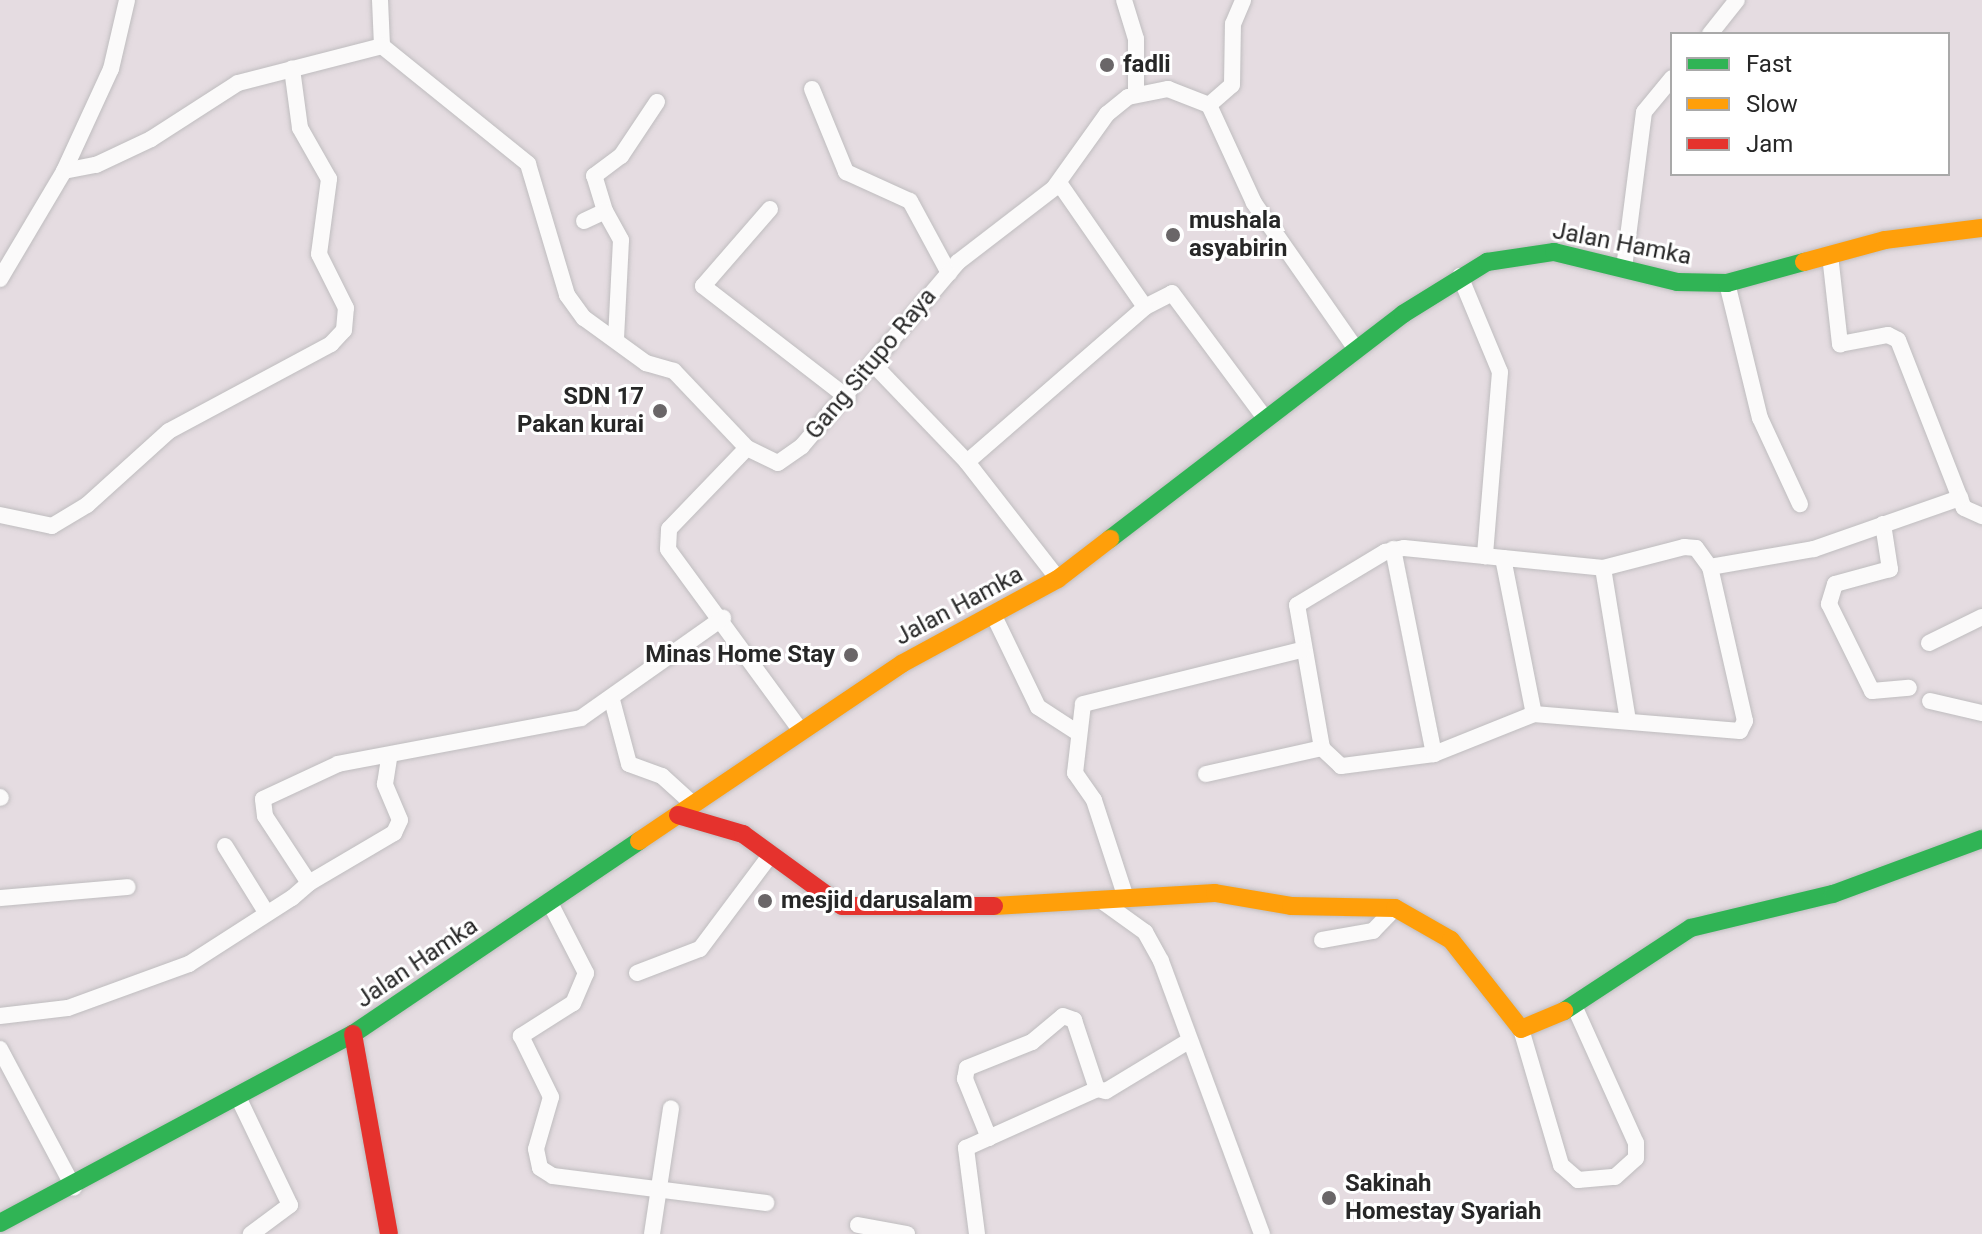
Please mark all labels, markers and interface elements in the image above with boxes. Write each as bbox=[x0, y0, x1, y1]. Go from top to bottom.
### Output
legend bbox=[1670, 32, 1950, 176]
text: Fast bbox=[1746, 50, 1792, 78]
place label: fadli bbox=[1123, 51, 1171, 79]
marker: fadli bbox=[1098, 56, 1116, 74]
text: Slow bbox=[1746, 90, 1798, 118]
text: Jam bbox=[1746, 130, 1793, 158]
place label: mushala asyabirin bbox=[1189, 207, 1287, 263]
street label: Jalan Hamka bbox=[1550, 216, 1694, 272]
marker: mushala asyabirin bbox=[1164, 226, 1182, 244]
street label: Gang Situpo Raya bbox=[799, 283, 943, 445]
place label: SDN 17 Pakan kurai bbox=[517, 383, 644, 439]
marker: SDN 17 Pakan kurai bbox=[651, 402, 669, 420]
street label: Jalan Hamka bbox=[890, 560, 1028, 652]
place label: Minas Home Stay bbox=[645, 641, 835, 669]
marker: Minas Home Stay bbox=[842, 646, 860, 664]
place label: mesjid darusalam bbox=[781, 887, 973, 915]
marker: mesjid darusalam bbox=[756, 892, 774, 910]
street label: Jalan Hamka bbox=[351, 912, 483, 1014]
place label: Sakinah Homestay Syariah bbox=[1345, 1170, 1541, 1226]
marker: Sakinah Homestay Syariah bbox=[1320, 1189, 1338, 1207]

